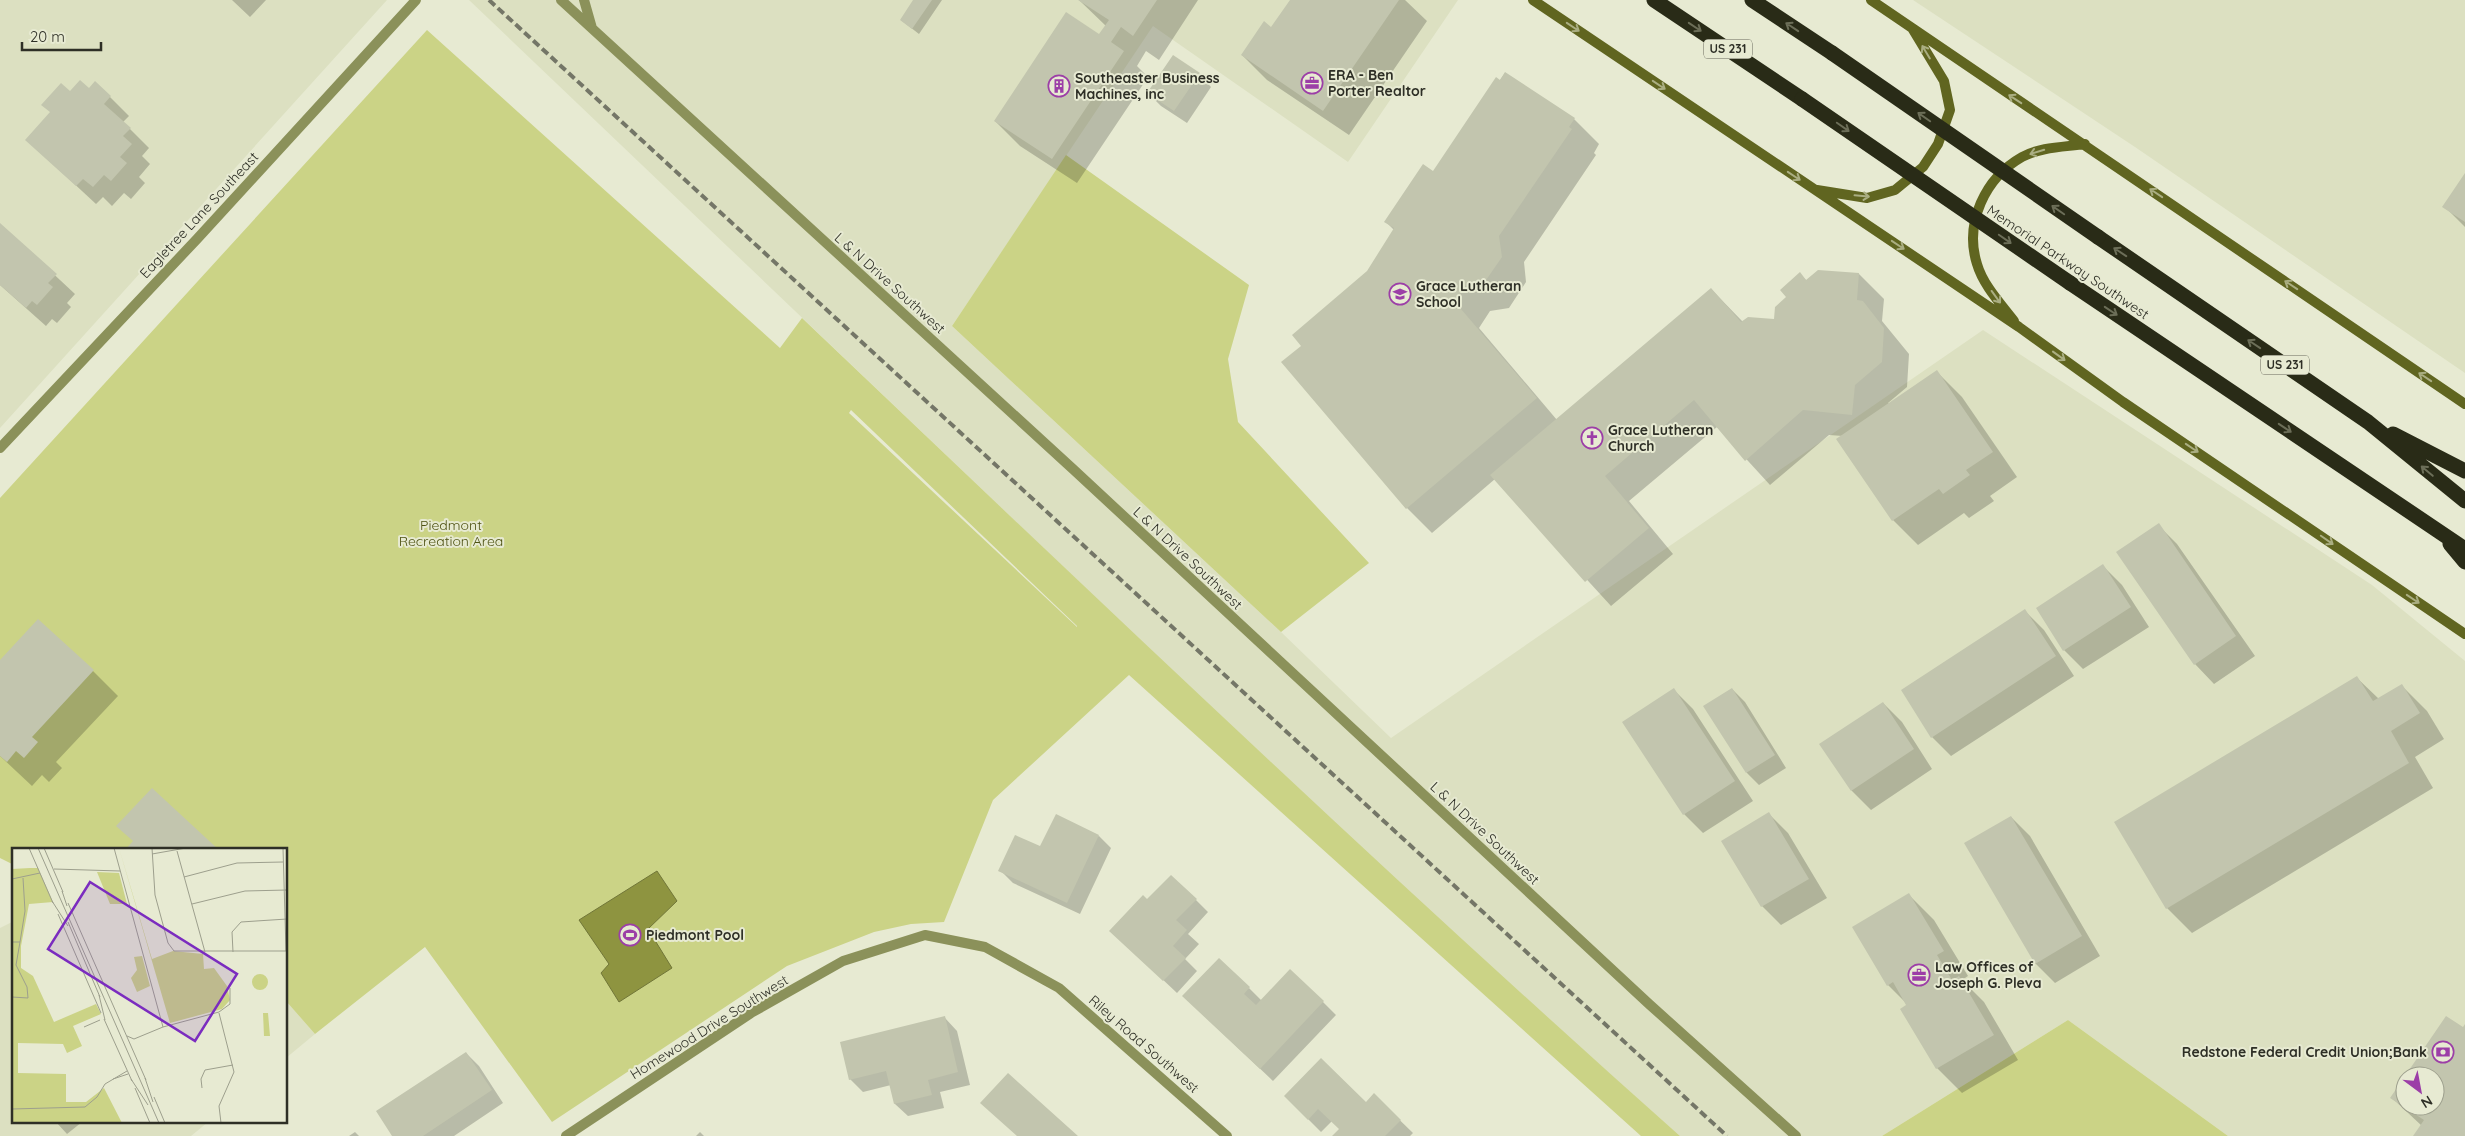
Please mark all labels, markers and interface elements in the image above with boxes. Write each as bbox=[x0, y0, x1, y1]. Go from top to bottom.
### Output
scale bar bbox=[22, 20, 101, 52]
one-way arrow bbox=[1566, 22, 1580, 32]
one-way arrow bbox=[1688, 22, 1702, 32]
one-way arrow bbox=[1785, 22, 1799, 32]
text: 20 m bbox=[30, 27, 65, 46]
road number: US 231 bbox=[1704, 40, 1752, 59]
one-way arrow bbox=[1921, 45, 1931, 59]
place label: ERA - Ben Porter Realtor bbox=[1328, 66, 1426, 100]
place label: Southeaster Business Machines, inc bbox=[1075, 69, 1220, 103]
office icon: ERA - Ben Porter Realtor bbox=[1300, 71, 1324, 95]
building icon: Southeaster Business Machines, inc bbox=[1047, 74, 1071, 98]
one-way arrow bbox=[1652, 80, 1666, 90]
one-way arrow bbox=[2008, 93, 2022, 103]
one-way arrow bbox=[1918, 112, 1932, 122]
one-way arrow bbox=[1835, 122, 1849, 132]
street label: Eagletree Lane Southeast bbox=[136, 148, 262, 282]
one-way arrow bbox=[2029, 148, 2045, 158]
one-way arrow bbox=[1787, 171, 1801, 181]
one-way arrow bbox=[2150, 188, 2164, 198]
one-way arrow bbox=[1853, 191, 1869, 201]
street label: Memorial Parkway Southwest bbox=[1983, 201, 2153, 323]
one-way arrow bbox=[2051, 204, 2065, 215]
street label: L & N Drive Southwest bbox=[831, 229, 949, 338]
one-way arrow bbox=[1998, 234, 2012, 244]
one-way arrow bbox=[1890, 241, 1904, 251]
one-way arrow bbox=[2113, 247, 2127, 257]
place label: Grace Lutheran School bbox=[1416, 277, 1521, 311]
one-way arrow bbox=[2284, 280, 2298, 290]
school or university icon: Grace Lutheran School bbox=[1388, 282, 1412, 306]
one-way arrow bbox=[1991, 290, 2001, 304]
one-way arrow bbox=[2103, 306, 2117, 316]
one-way arrow bbox=[2247, 339, 2261, 349]
one-way arrow bbox=[2052, 351, 2066, 361]
road number: US 231 bbox=[2261, 356, 2309, 374]
one-way arrow bbox=[2418, 372, 2432, 382]
place label: Grace Lutheran Church bbox=[1608, 421, 1713, 455]
one-way arrow bbox=[2278, 423, 2292, 433]
church icon: Grace Lutheran Church bbox=[1580, 426, 1604, 450]
one-way arrow bbox=[2185, 443, 2199, 453]
one-way arrow bbox=[2421, 465, 2434, 476]
street label: L & N Drive Southwest bbox=[1130, 503, 1247, 613]
park label: Piedmont Recreation Area bbox=[399, 516, 503, 550]
one-way arrow bbox=[2319, 535, 2333, 545]
one-way arrow bbox=[2406, 594, 2420, 604]
street label: L & N Drive Southwest bbox=[1427, 778, 1544, 888]
inset map bbox=[12, 848, 288, 1124]
sports icon: Piedmont Pool bbox=[618, 923, 642, 947]
place label: Piedmont Pool bbox=[646, 926, 744, 944]
place label: Law Offices of Joseph G. Pleva bbox=[1935, 958, 2041, 992]
office icon: Law Offices of Joseph G. Pleva bbox=[1907, 963, 1931, 987]
street label: Homewood Drive Southwest bbox=[627, 971, 792, 1083]
street label: Riley Road Southwest bbox=[1085, 991, 1203, 1097]
bank icon: Redstone Federal Credit Union;Bank bbox=[2431, 1040, 2455, 1064]
place label: Redstone Federal Credit Union;Bank bbox=[2182, 1043, 2427, 1061]
north arrow bbox=[2395, 1066, 2445, 1116]
text: N bbox=[2418, 1092, 2436, 1112]

